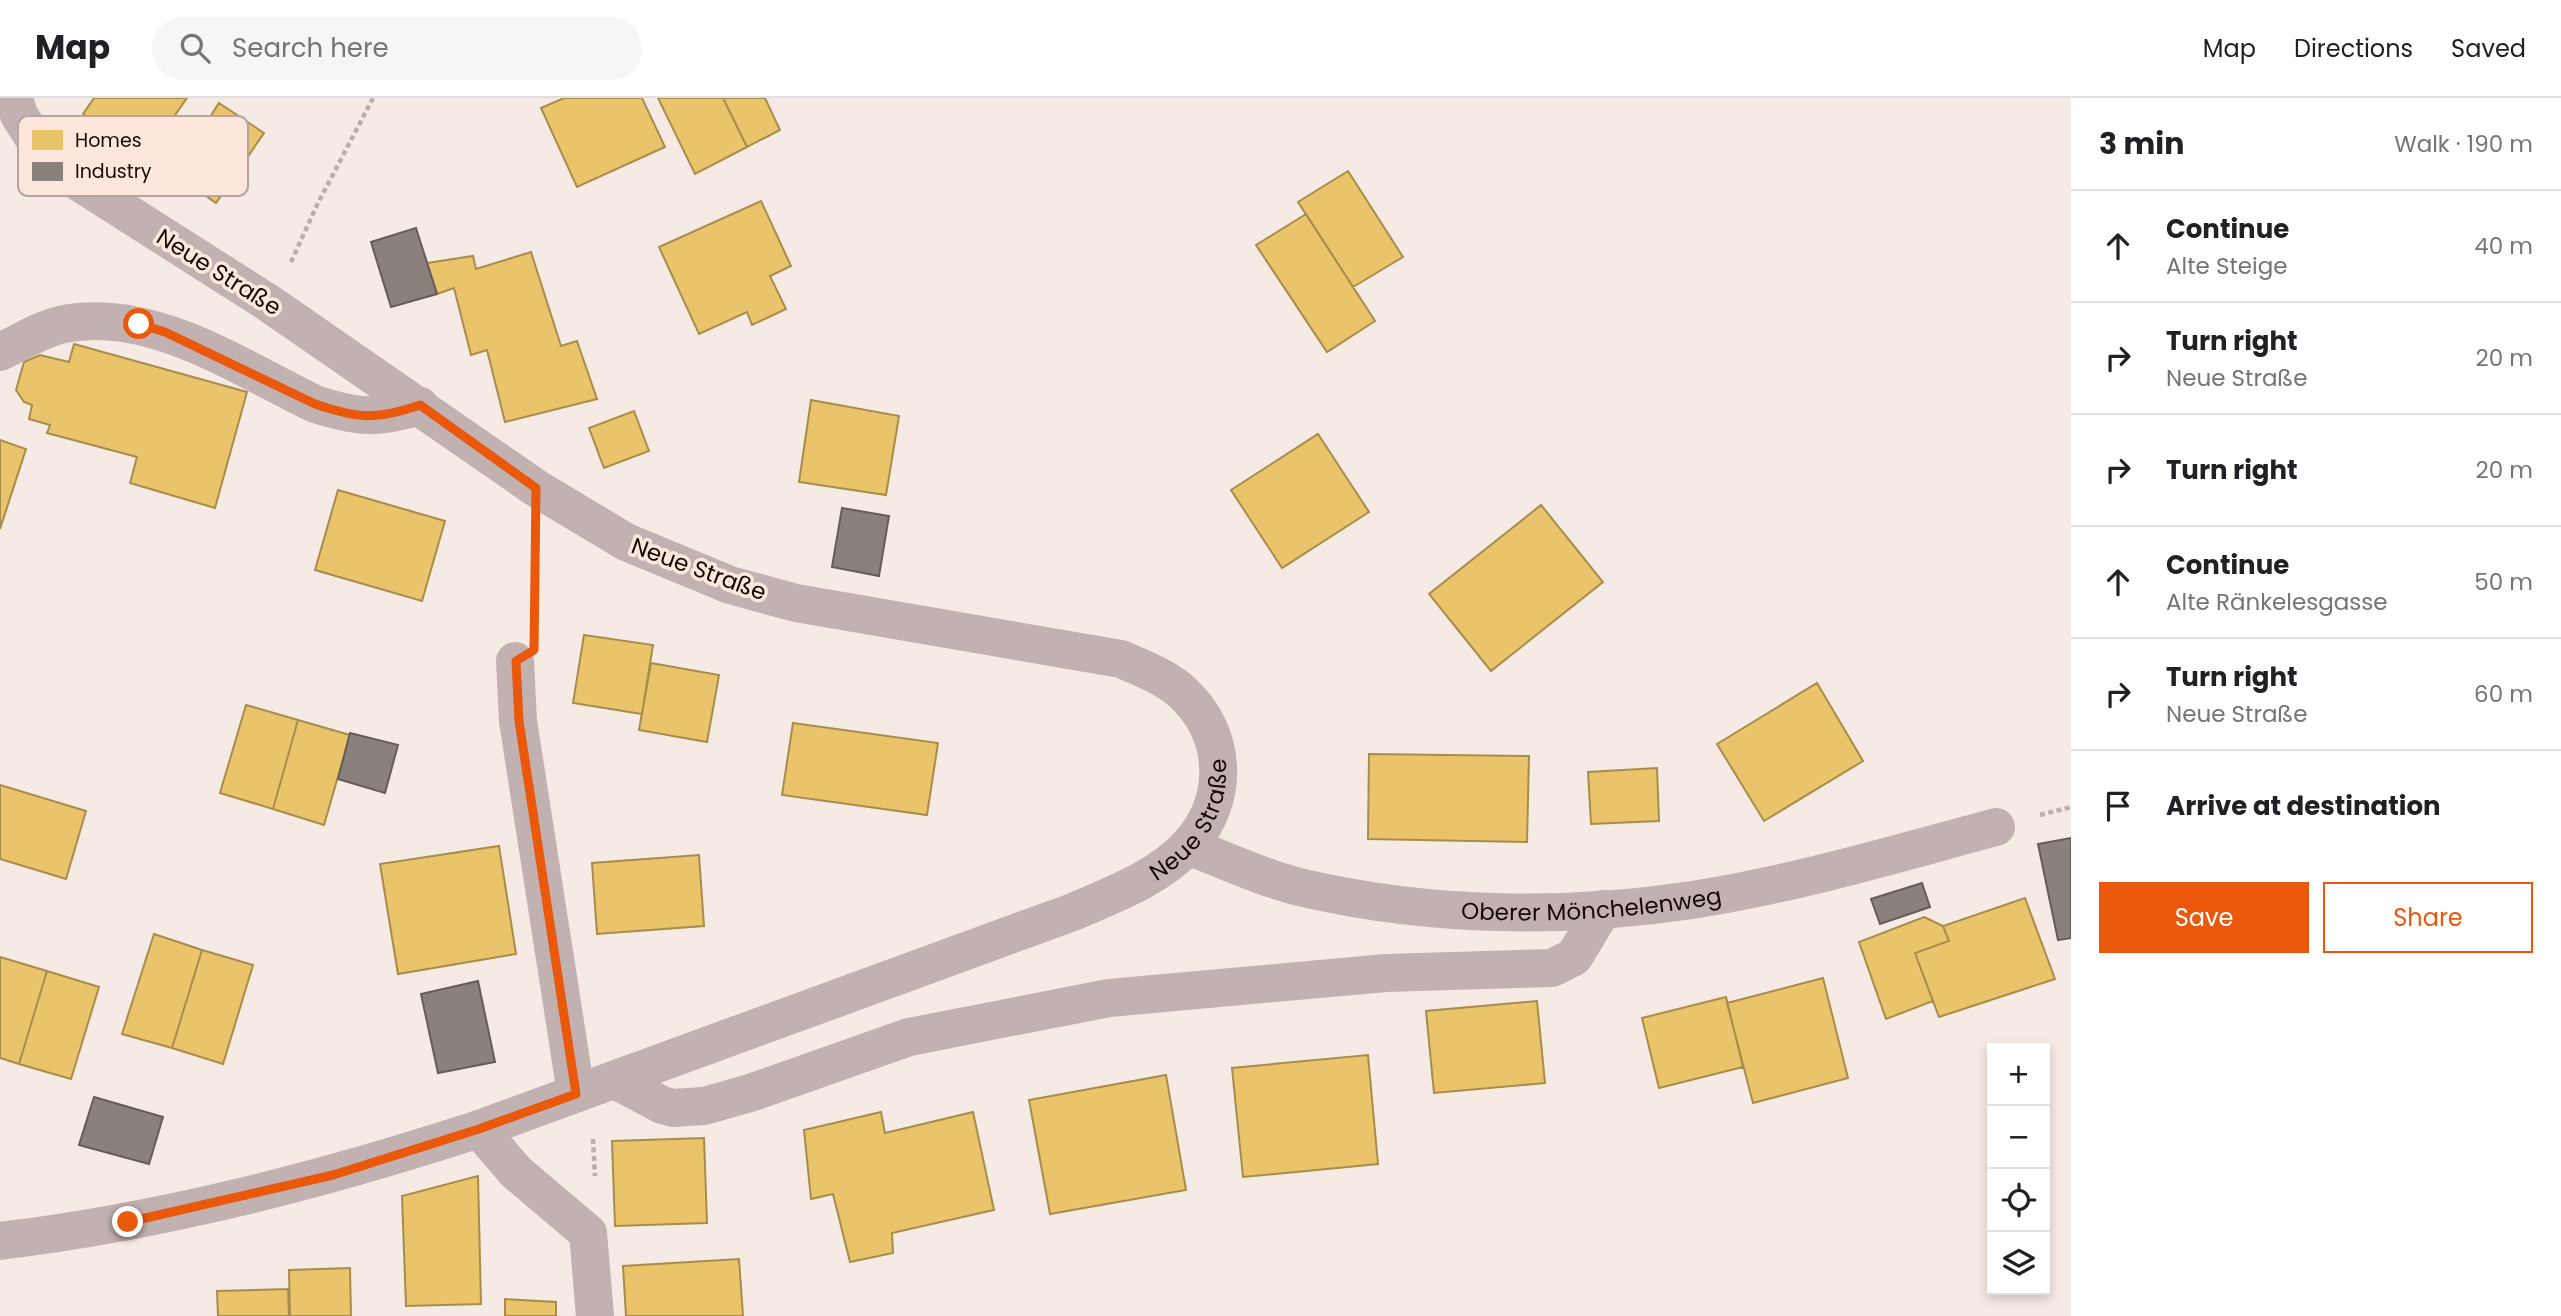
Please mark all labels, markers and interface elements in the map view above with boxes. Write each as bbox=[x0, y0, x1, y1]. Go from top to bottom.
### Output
search box bbox=[152, 17, 642, 80]
text: Map bbox=[35, 24, 110, 71]
icon: search bbox=[176, 29, 214, 67]
text: Search here bbox=[232, 30, 389, 66]
text: Map bbox=[2203, 32, 2256, 65]
text: Directions bbox=[2294, 32, 2413, 65]
text: Saved bbox=[2451, 32, 2526, 65]
legend bbox=[18, 116, 248, 196]
text: 3 min bbox=[2099, 122, 2184, 165]
text: Homes bbox=[75, 127, 142, 154]
text: Walk · 190 m bbox=[2394, 128, 2533, 160]
text: Industry bbox=[75, 158, 152, 185]
text: Continue bbox=[2166, 211, 2289, 247]
street label: Neue Straße bbox=[151, 221, 287, 323]
icon: ahead bbox=[2099, 227, 2137, 265]
text: 40 m bbox=[2474, 230, 2533, 262]
text: Alte Steige bbox=[2166, 250, 2288, 282]
route start bbox=[123, 308, 154, 339]
text: Turn right bbox=[2166, 323, 2298, 359]
icon: right bbox=[2099, 339, 2137, 377]
text: 20 m bbox=[2475, 342, 2533, 374]
text: Neue Straße bbox=[2166, 362, 2307, 394]
icon: right bbox=[2099, 451, 2137, 489]
text: Turn right bbox=[2166, 452, 2298, 488]
text: 20 m bbox=[2475, 454, 2533, 486]
street label: Neue Straße bbox=[627, 530, 771, 608]
text: Continue bbox=[2166, 547, 2289, 583]
icon: ahead bbox=[2099, 563, 2137, 601]
text: 50 m bbox=[2474, 566, 2533, 598]
text: Alte Ränkelesgasse bbox=[2166, 586, 2388, 618]
text: Turn right bbox=[2166, 659, 2298, 695]
icon: right bbox=[2099, 675, 2137, 713]
text: 60 m bbox=[2474, 678, 2533, 710]
text: Neue Straße bbox=[2166, 698, 2307, 730]
street label: Neue Straße bbox=[1143, 758, 1234, 888]
icon: arrive bbox=[2099, 787, 2137, 825]
text: Arrive at destination bbox=[2166, 788, 2441, 824]
street label: Oberer Mönchelenweg bbox=[1460, 879, 1724, 928]
button: Save bbox=[2099, 882, 2309, 953]
button: Share bbox=[2323, 882, 2533, 953]
map controls bbox=[1987, 1043, 2050, 1295]
button: + bbox=[1987, 1043, 2050, 1106]
button: − bbox=[1987, 1106, 2050, 1169]
button: locate bbox=[1987, 1169, 2050, 1232]
route end bbox=[112, 1206, 143, 1237]
button: layers bbox=[1987, 1232, 2050, 1295]

